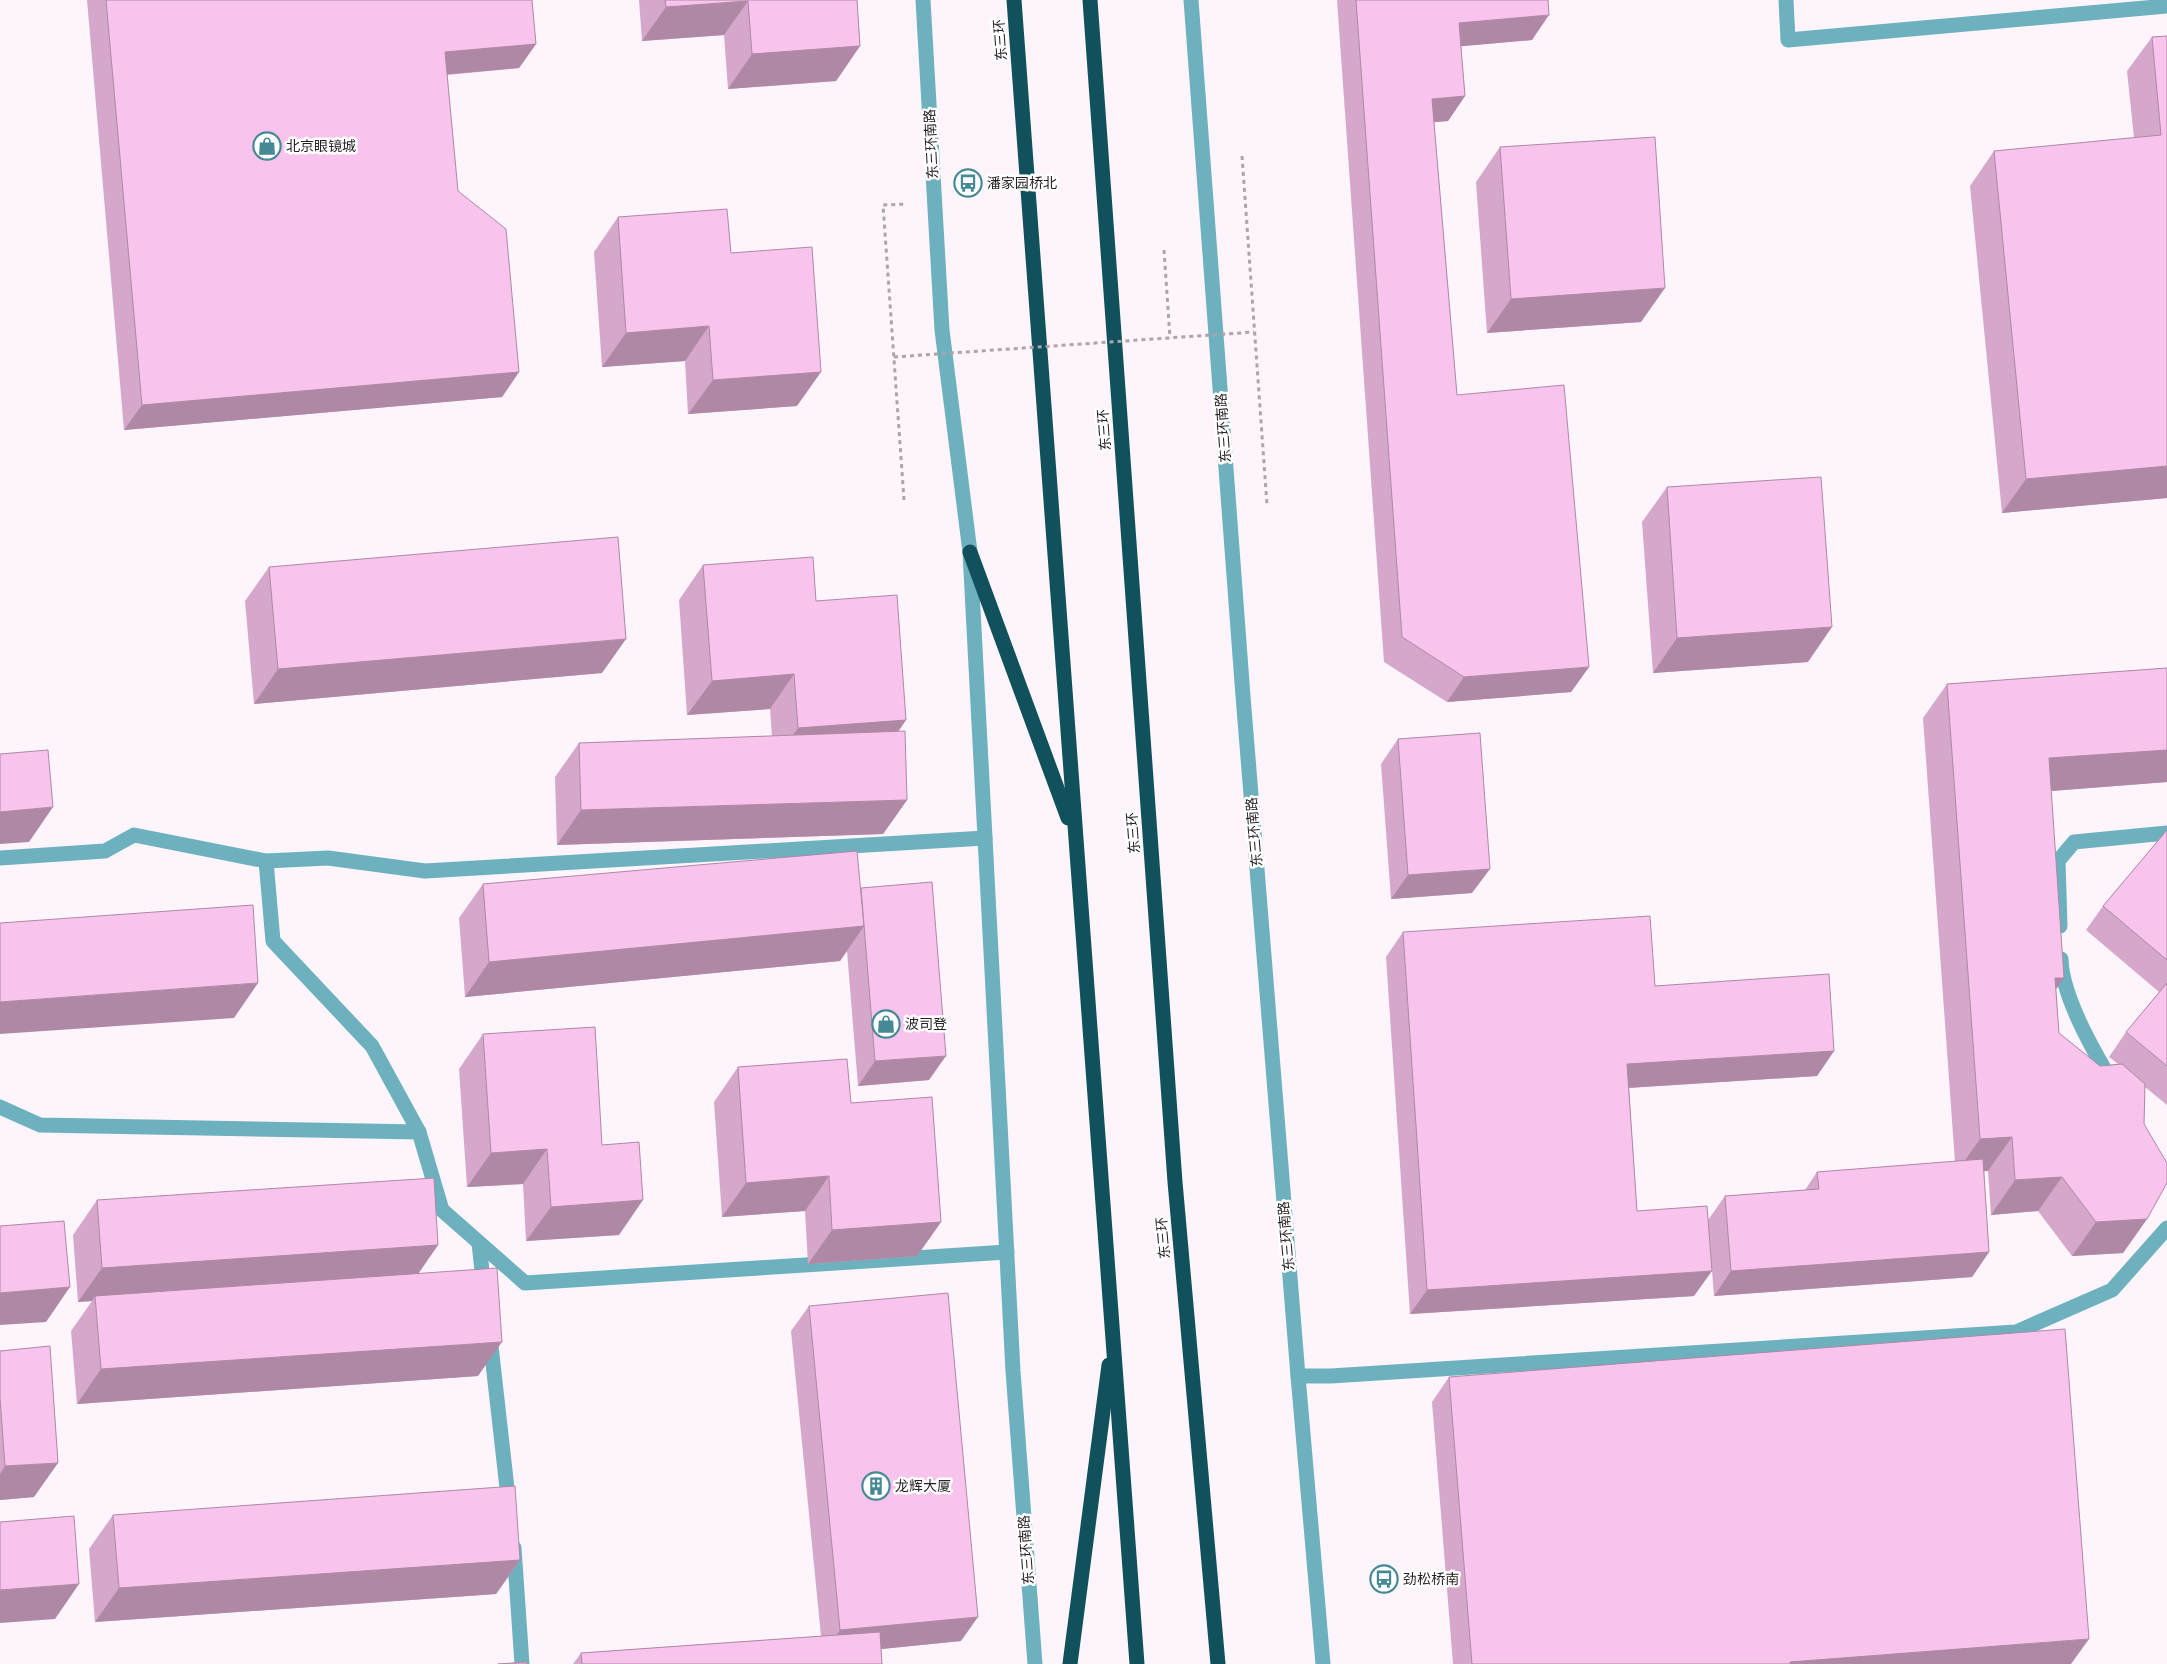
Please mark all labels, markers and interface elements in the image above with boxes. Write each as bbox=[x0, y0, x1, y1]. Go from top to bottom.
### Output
street label: 东三环 bbox=[992, 18, 1009, 61]
street label: 东三环南路 bbox=[922, 109, 941, 179]
shop icon: 北京眼镜城 bbox=[252, 131, 282, 161]
place label: 北京眼镜城 bbox=[286, 138, 356, 154]
bus stop icon: 潘家园桥北 bbox=[953, 168, 983, 198]
place label: 潘家园桥北 bbox=[987, 175, 1057, 191]
street label: 东三环南路 bbox=[1214, 393, 1233, 463]
street label: 东三环 bbox=[1096, 408, 1113, 451]
street label: 东三环南路 bbox=[1244, 796, 1265, 867]
street label: 东三环 bbox=[1125, 811, 1142, 854]
shop icon: 波司登 bbox=[871, 1009, 901, 1039]
place label: 波司登 bbox=[905, 1017, 947, 1032]
street label: 东三环南路 bbox=[1276, 1200, 1297, 1271]
street label: 东三环 bbox=[1154, 1216, 1173, 1260]
building icon: 龙辉大厦 bbox=[861, 1471, 891, 1501]
place label: 龙辉大厦 bbox=[895, 1478, 951, 1494]
street label: 东三环南路 bbox=[1017, 1515, 1036, 1585]
bus stop icon: 劲松桥南 bbox=[1369, 1564, 1399, 1594]
place label: 劲松桥南 bbox=[1403, 1572, 1459, 1587]

